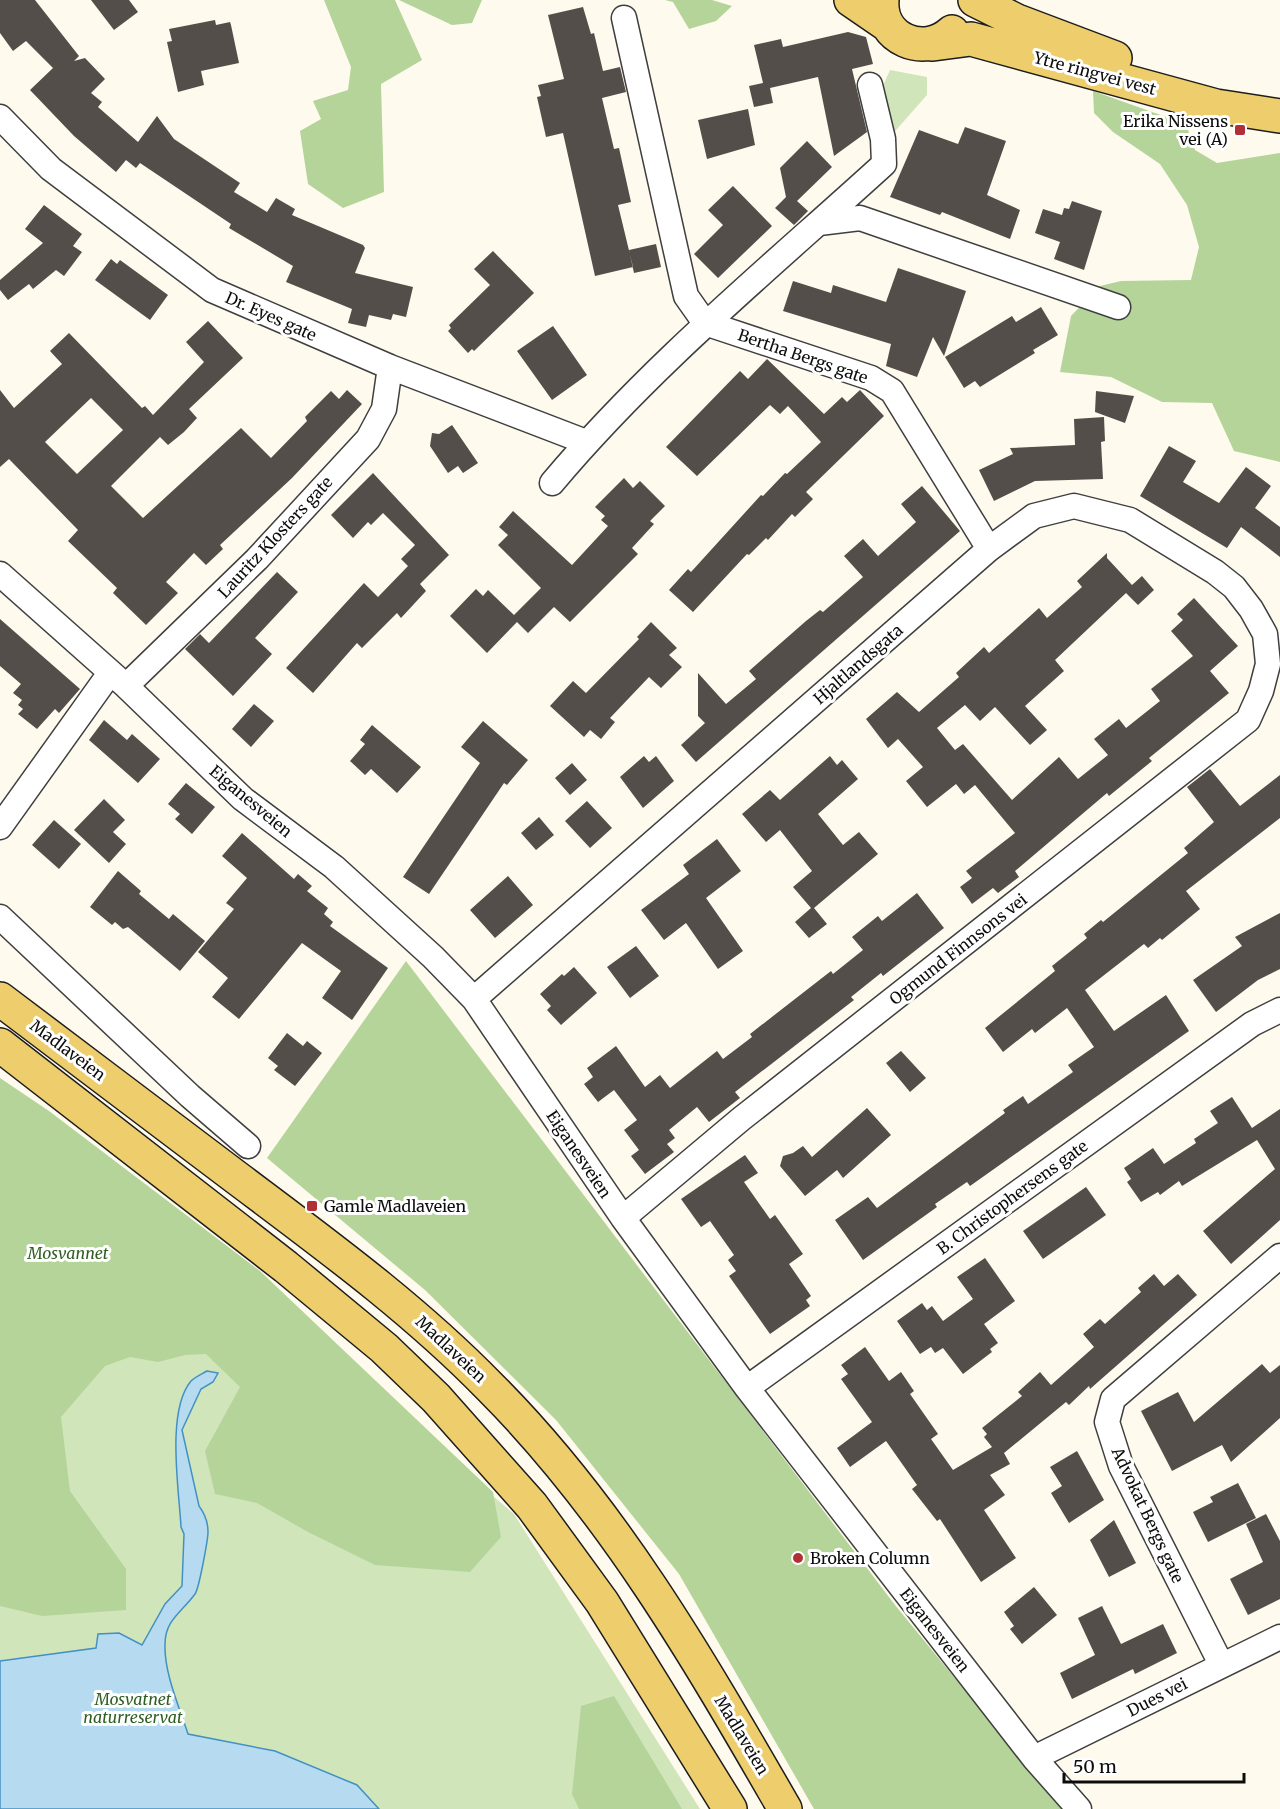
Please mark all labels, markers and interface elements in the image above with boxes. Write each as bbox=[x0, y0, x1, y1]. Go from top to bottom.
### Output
street label: Ytre ringvei vest bbox=[1031, 47, 1159, 99]
place label: Erika Nissens vei (A) bbox=[1123, 111, 1228, 149]
marker: Erika Nissens vei (A) bbox=[1233, 123, 1247, 137]
street label: Dr. Eyes gate bbox=[222, 287, 320, 345]
street label: Bertha Bergs gate bbox=[736, 324, 870, 388]
street label: Lauritz Klosters gate bbox=[214, 472, 336, 602]
street label: Hjaltlandsgata bbox=[809, 620, 907, 708]
street label: Eiganesveien bbox=[206, 761, 297, 842]
street label: Ogmund Finnsons vei bbox=[885, 889, 1031, 1009]
street label: Madlaveien bbox=[26, 1015, 110, 1085]
street label: Eiganesveien bbox=[542, 1106, 616, 1202]
street label: B. Christophersens gate bbox=[933, 1136, 1091, 1258]
place label: Gamle Madlaveien bbox=[324, 1196, 466, 1216]
marker: Gamle Madlaveien bbox=[305, 1199, 319, 1213]
park label: Mosvannet bbox=[27, 1243, 109, 1263]
street label: Madlaveien bbox=[412, 1311, 491, 1387]
street label: Advokat Bergs gate bbox=[1107, 1443, 1188, 1586]
place label: Broken Column bbox=[810, 1548, 930, 1568]
marker: Broken Column bbox=[791, 1551, 805, 1565]
street label: Eiganesveien bbox=[896, 1584, 974, 1676]
street label: Dues vei bbox=[1124, 1673, 1190, 1721]
park label: Mosvatnet naturreservat bbox=[83, 1689, 183, 1727]
street label: Madlaveien bbox=[711, 1692, 774, 1779]
scale bar bbox=[1064, 1746, 1244, 1784]
text: 50 m bbox=[1073, 1755, 1117, 1778]

